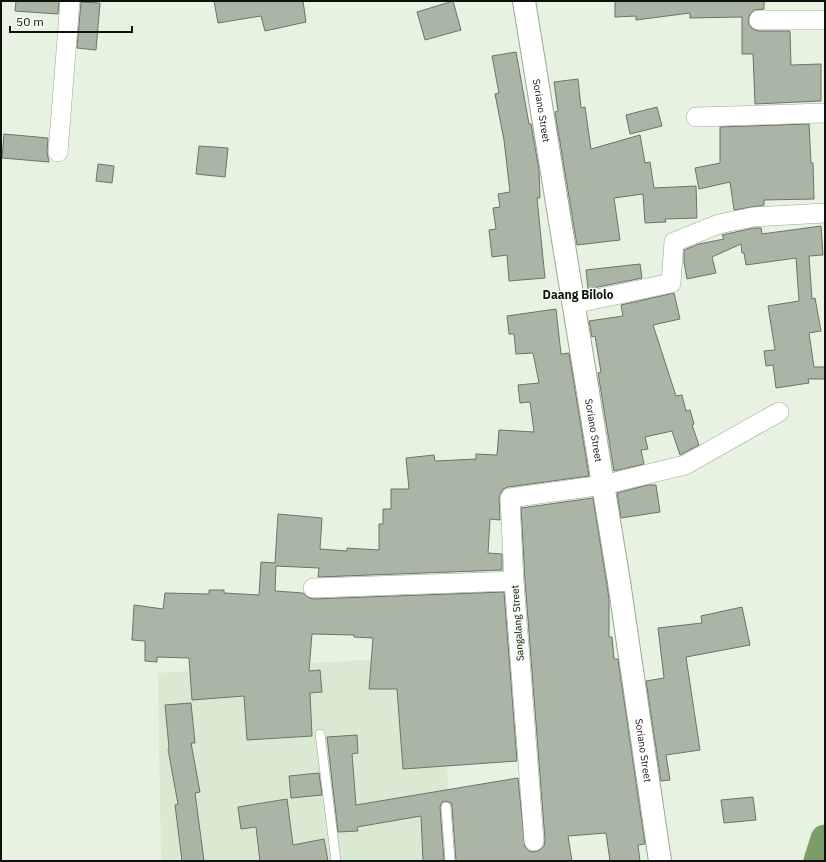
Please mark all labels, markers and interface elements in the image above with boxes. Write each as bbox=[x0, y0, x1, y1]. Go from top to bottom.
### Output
scale bar bbox=[10, 8, 132, 34]
text: 50 m bbox=[16, 14, 44, 29]
street label: Soriano Street bbox=[530, 78, 553, 144]
district label: Daang Bilolo bbox=[543, 287, 614, 302]
street label: Soriano Street bbox=[582, 398, 605, 464]
street label: Sangalang Street bbox=[508, 584, 527, 661]
street label: Soriano Street bbox=[632, 718, 654, 784]

